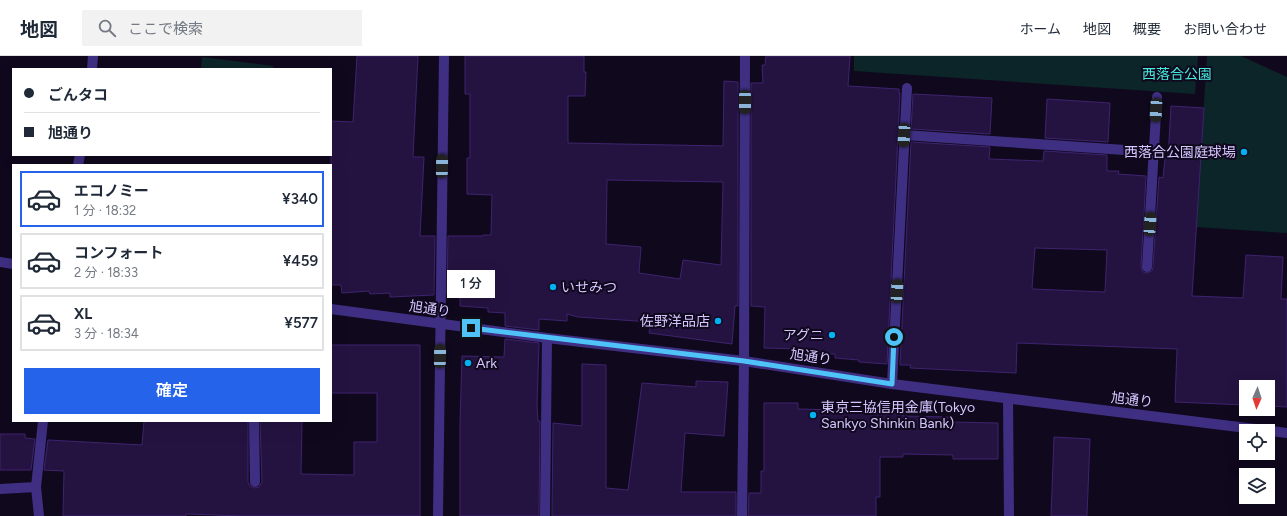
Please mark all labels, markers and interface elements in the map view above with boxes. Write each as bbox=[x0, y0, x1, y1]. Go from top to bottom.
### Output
search box bbox=[82, 10, 362, 46]
icon: search bbox=[96, 17, 118, 39]
text: 地図 bbox=[20, 18, 58, 41]
text: ここで検索 bbox=[128, 20, 203, 38]
text: ホーム bbox=[1019, 21, 1061, 38]
text: 地図 bbox=[1083, 21, 1111, 38]
text: 概要 bbox=[1133, 21, 1161, 38]
text: お問い合わせ bbox=[1183, 21, 1267, 38]
park label: 西落合公園 bbox=[1142, 66, 1212, 83]
text: ごんタコ bbox=[48, 86, 108, 104]
car bbox=[739, 90, 751, 114]
car bbox=[1149, 98, 1163, 122]
car bbox=[897, 123, 911, 147]
text: 旭通り bbox=[48, 124, 93, 142]
place label: 西落合公園庭球場 bbox=[1124, 144, 1236, 161]
marker: 西落合公園庭球場 bbox=[1239, 147, 1249, 157]
car bbox=[436, 154, 448, 178]
icon: car bbox=[26, 181, 62, 217]
text: エコノミー bbox=[74, 182, 149, 200]
text: ¥340 bbox=[282, 190, 318, 208]
text: 1 分 · 18:32 bbox=[74, 203, 136, 218]
car bbox=[1143, 212, 1157, 236]
icon: car bbox=[26, 243, 62, 279]
text: コンフォート bbox=[74, 244, 164, 262]
text: ¥459 bbox=[283, 252, 318, 270]
text: 2 分 · 18:33 bbox=[74, 265, 138, 280]
callout: 1 分 bbox=[447, 270, 495, 298]
text: 1 分 bbox=[460, 276, 482, 291]
place label: いせみつ bbox=[561, 279, 617, 296]
car bbox=[890, 279, 904, 303]
marker: いせみつ bbox=[548, 282, 558, 292]
street label: 旭通り bbox=[408, 298, 452, 320]
icon: car bbox=[26, 305, 62, 341]
text: XL bbox=[74, 305, 92, 323]
place label: 佐野洋品店 bbox=[640, 313, 710, 330]
text: ¥577 bbox=[284, 314, 318, 332]
marker: 佐野洋品店 bbox=[713, 316, 723, 326]
route end bbox=[462, 319, 480, 337]
text: 3 分 · 18:34 bbox=[74, 326, 139, 341]
place label: アグニ bbox=[783, 327, 824, 344]
route start bbox=[885, 328, 903, 346]
marker: アグニ bbox=[827, 330, 837, 340]
car bbox=[434, 344, 446, 368]
street label: 旭通り bbox=[789, 345, 833, 369]
place label: Ark bbox=[476, 355, 497, 372]
marker: Ark bbox=[463, 358, 473, 368]
button: 確定 bbox=[24, 368, 320, 414]
north arrow bbox=[1239, 380, 1275, 416]
map controls bbox=[1239, 380, 1275, 504]
street label: 旭通り bbox=[1110, 389, 1154, 411]
place label: 東京三協信用金庫(Tokyo Sankyo Shinkin Bank) bbox=[821, 399, 975, 432]
marker: 東京三協信用金庫(Tokyo Sankyo Shinkin Bank) bbox=[808, 410, 818, 420]
button: locate bbox=[1239, 424, 1275, 460]
button: layers bbox=[1239, 468, 1275, 504]

